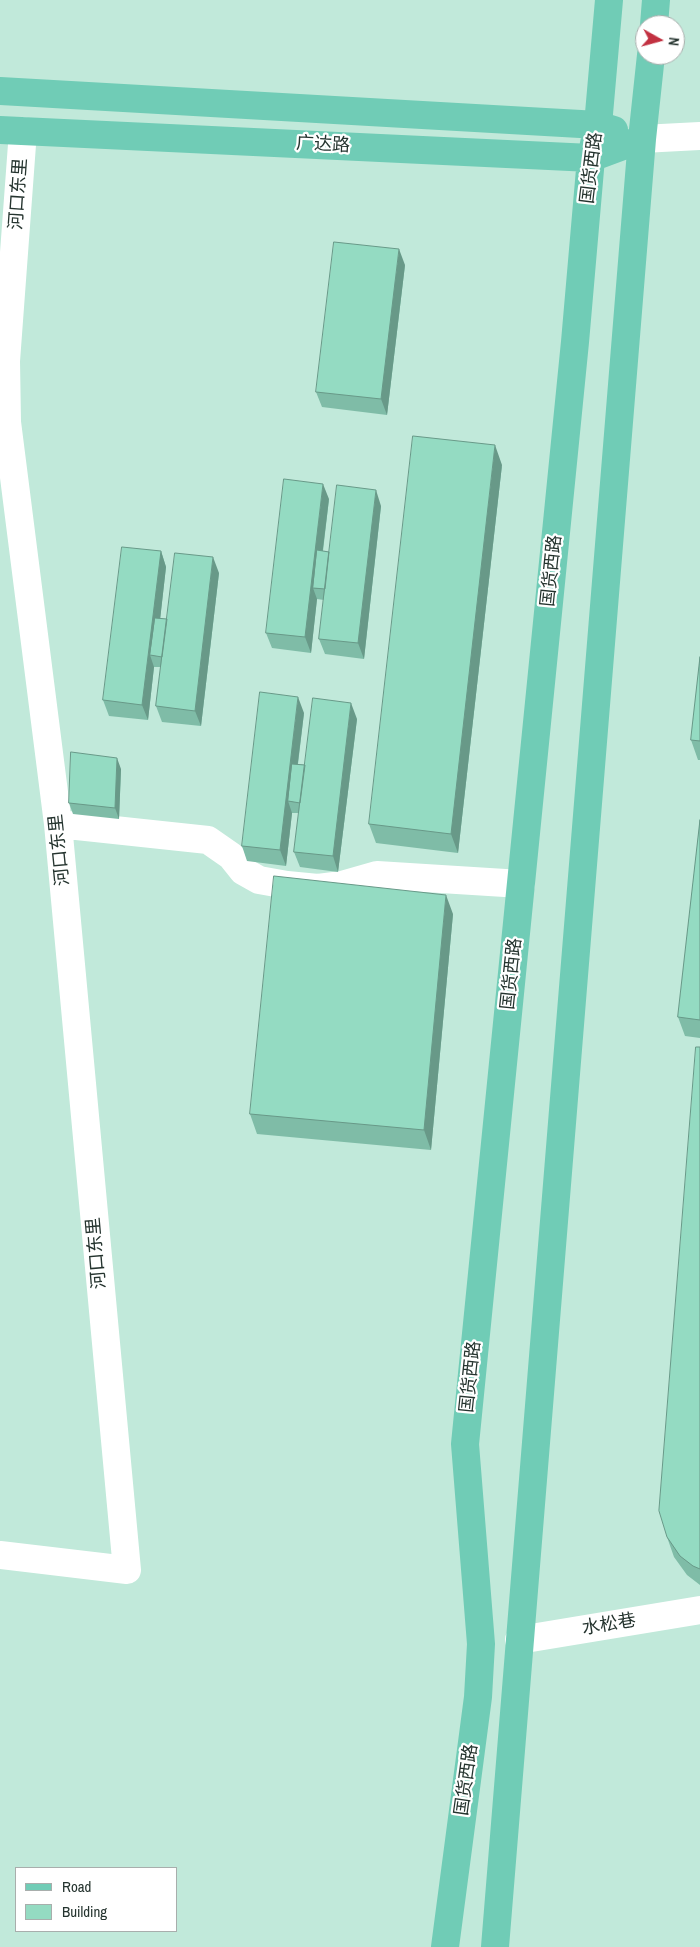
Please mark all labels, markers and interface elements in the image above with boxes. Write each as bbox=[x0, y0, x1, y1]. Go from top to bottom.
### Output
north arrow bbox=[635, 15, 685, 65]
text: N bbox=[664, 36, 683, 47]
street label: 国货西路 bbox=[577, 131, 607, 205]
street label: 广达路 bbox=[295, 133, 351, 157]
street label: 河口东里 bbox=[6, 157, 32, 231]
street label: 国货西路 bbox=[537, 534, 567, 608]
street label: 河口东里 bbox=[45, 813, 75, 887]
street label: 国货西路 bbox=[497, 937, 527, 1011]
street label: 河口东里 bbox=[83, 1216, 111, 1290]
street label: 国货西路 bbox=[456, 1340, 486, 1414]
street label: 水松巷 bbox=[581, 1610, 637, 1640]
street label: 国货西路 bbox=[451, 1743, 483, 1817]
legend bbox=[15, 1867, 178, 1932]
text: Road bbox=[62, 1876, 91, 1897]
text: Building bbox=[62, 1901, 107, 1922]

